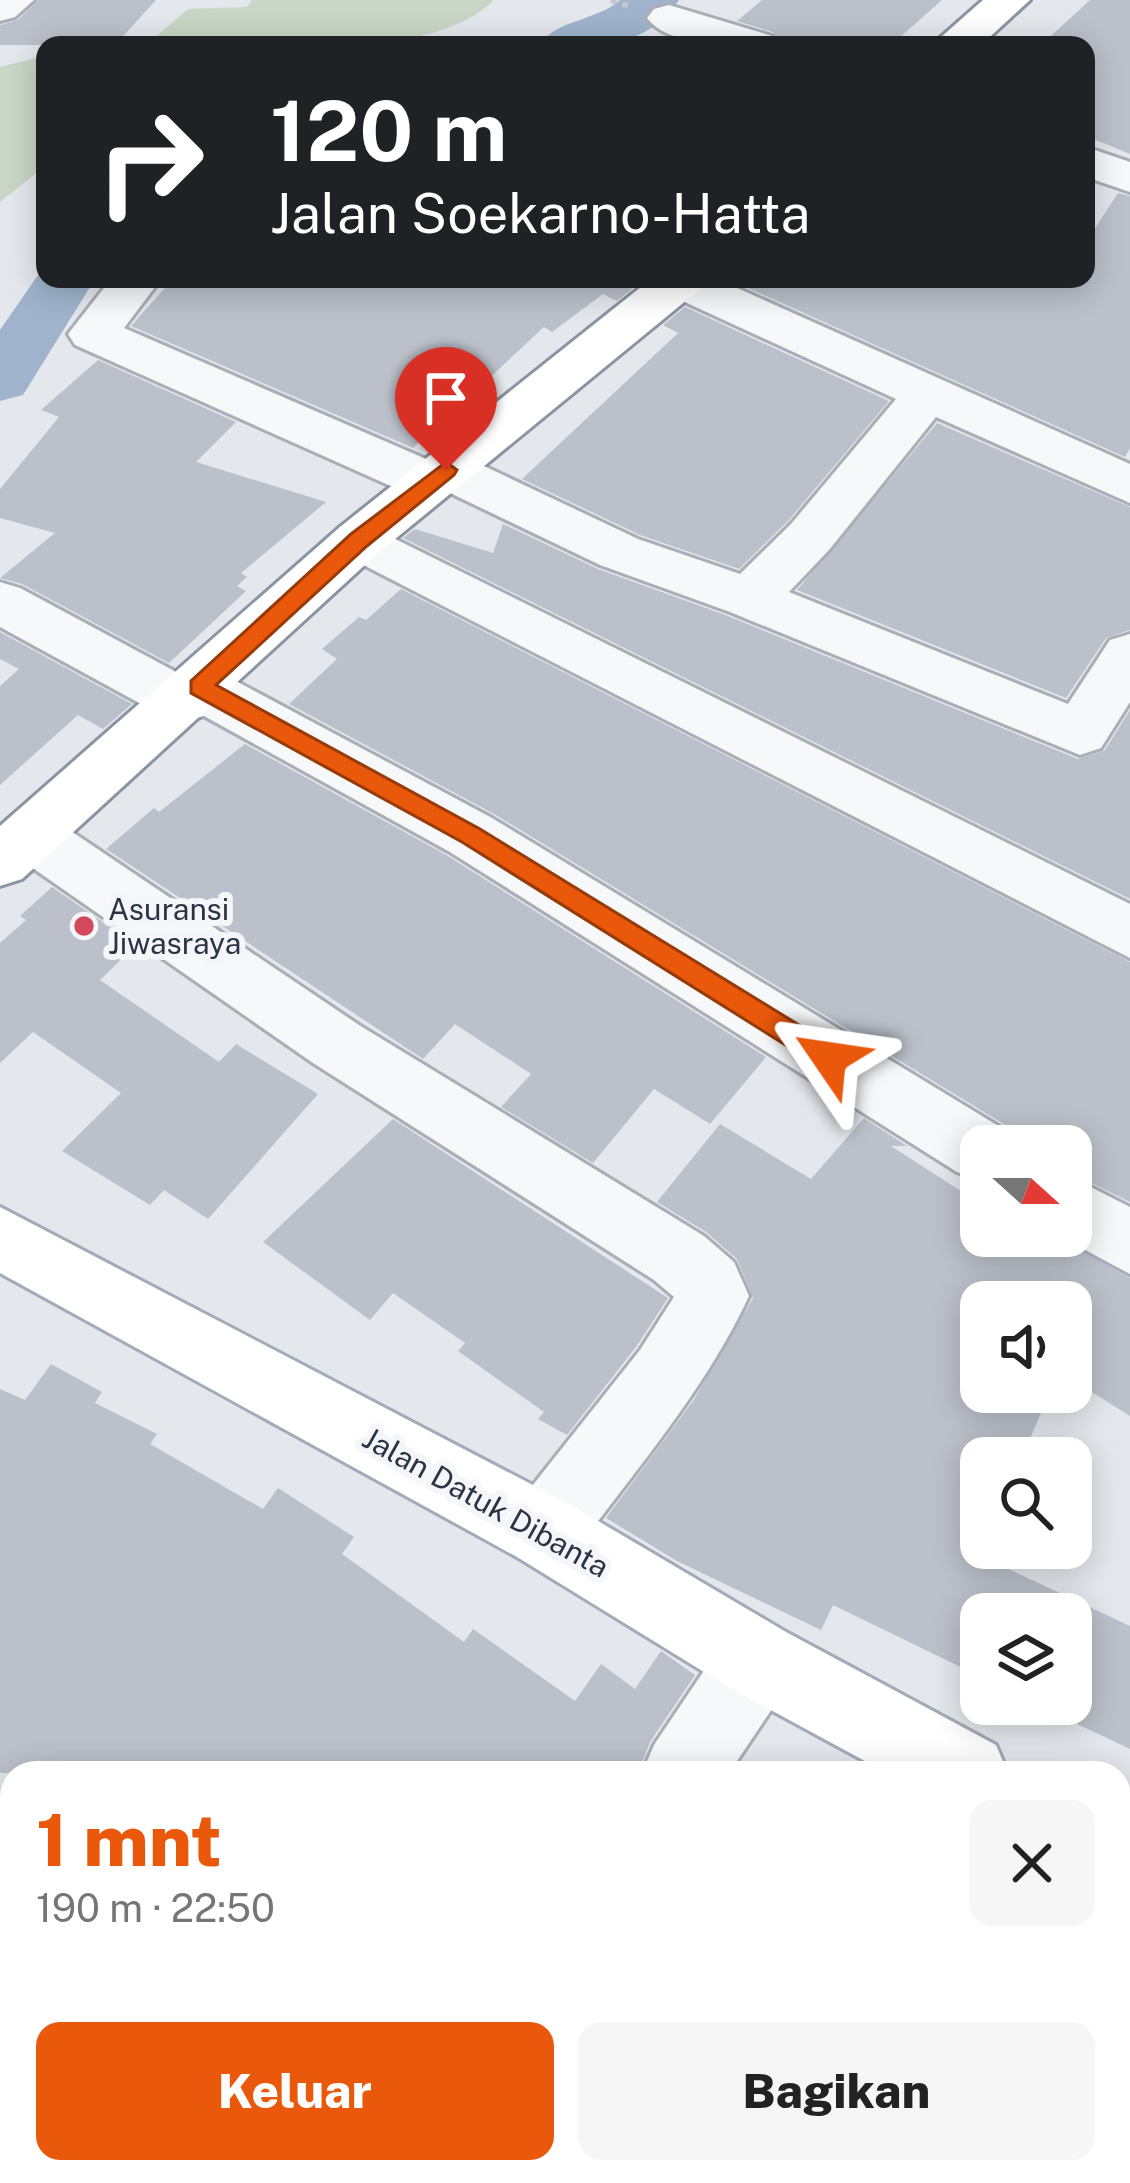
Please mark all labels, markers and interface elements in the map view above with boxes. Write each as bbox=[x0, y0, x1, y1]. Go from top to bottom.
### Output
text: 120 m bbox=[270, 81, 508, 180]
icon: right bbox=[72, 84, 228, 240]
text: Jalan Soekarno-Hatta bbox=[270, 182, 810, 245]
pin bbox=[395, 347, 497, 470]
icon: arrive bbox=[413, 365, 479, 431]
place label: Asuransi Jiwasraya bbox=[108, 891, 241, 961]
marker: Asuransi Jiwasraya bbox=[71, 913, 97, 939]
position arrow bbox=[766, 995, 892, 1121]
north arrow bbox=[960, 1125, 1092, 1257]
map controls bbox=[960, 1125, 1092, 1725]
button: sound bbox=[960, 1281, 1092, 1413]
street label: Jalan Datuk Dibanta bbox=[357, 1419, 615, 1585]
button: search bbox=[960, 1437, 1092, 1569]
button: layers bbox=[960, 1593, 1092, 1725]
text: 1 mnt bbox=[36, 1798, 222, 1882]
button: close bbox=[969, 1800, 1095, 1926]
text: 190 m · 22:50 bbox=[36, 1885, 275, 1931]
button: Keluar bbox=[36, 2022, 554, 2160]
button: Bagikan bbox=[578, 2022, 1095, 2160]

